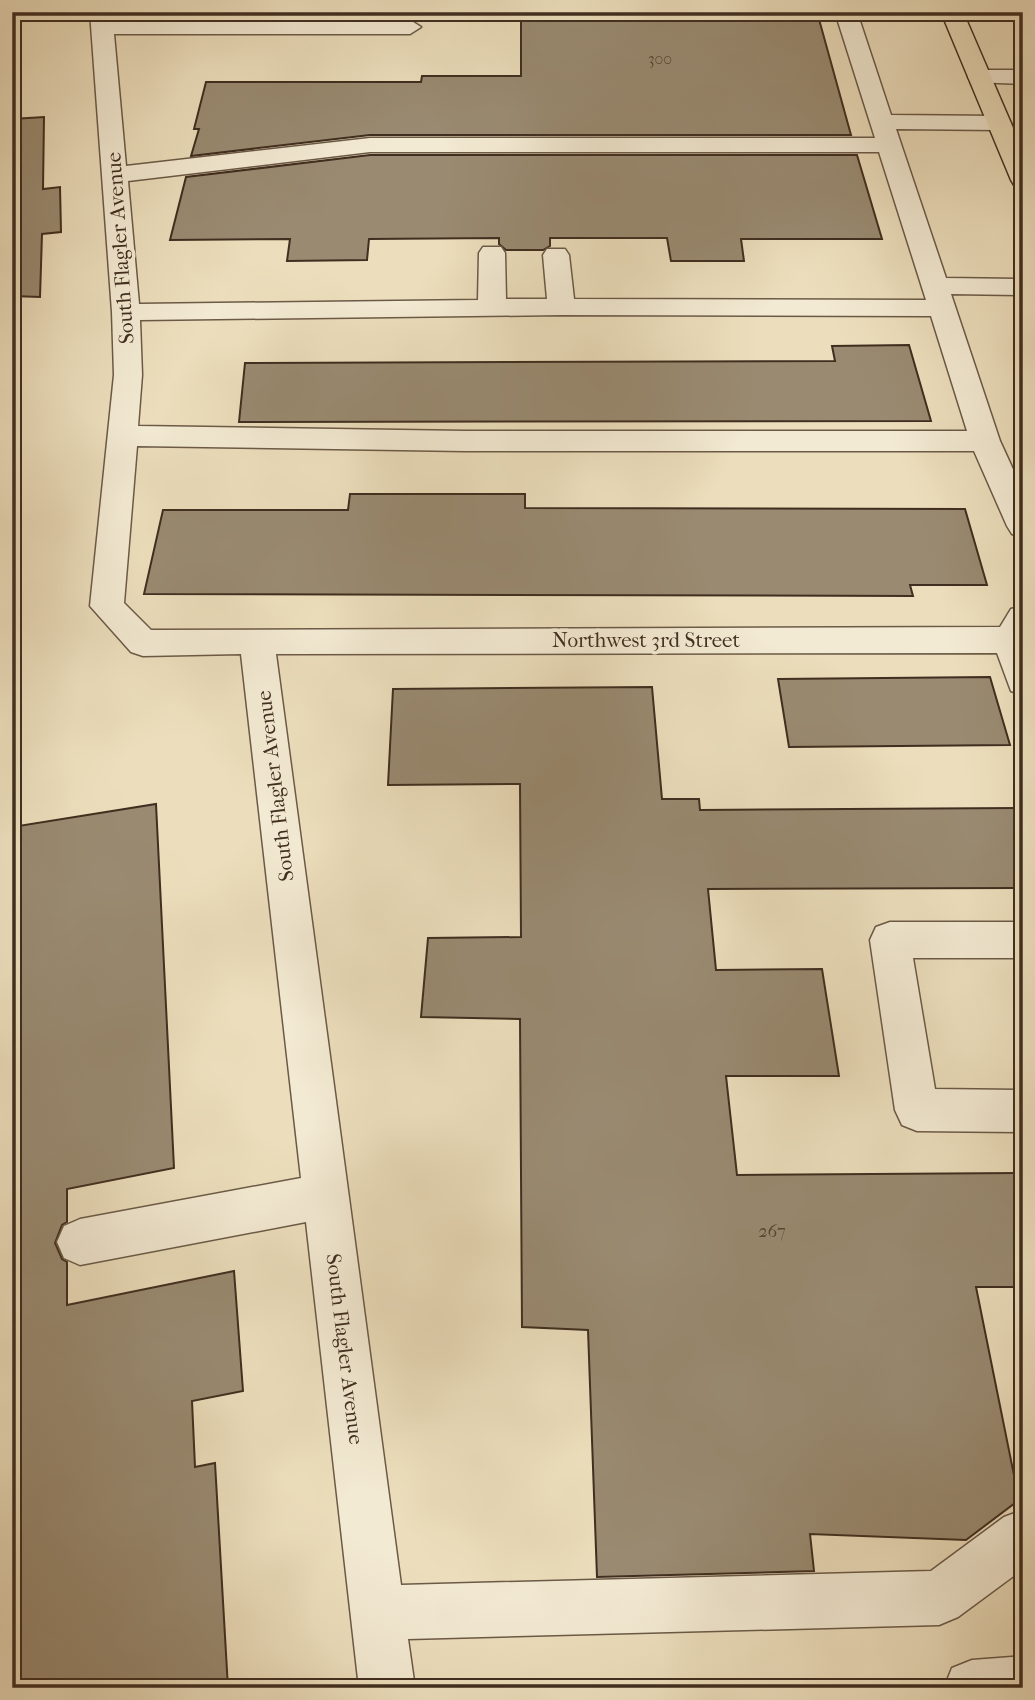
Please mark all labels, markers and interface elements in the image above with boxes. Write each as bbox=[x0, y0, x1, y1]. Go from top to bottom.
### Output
house number: 300 bbox=[648, 49, 672, 68]
street label: South Flagler Avenue bbox=[101, 151, 139, 345]
street label: Northwest 3rd Street bbox=[552, 628, 740, 652]
street label: South Flagler Avenue bbox=[251, 689, 299, 883]
house number: 267 bbox=[758, 1221, 786, 1242]
street label: South Flagler Avenue bbox=[321, 1252, 369, 1446]

